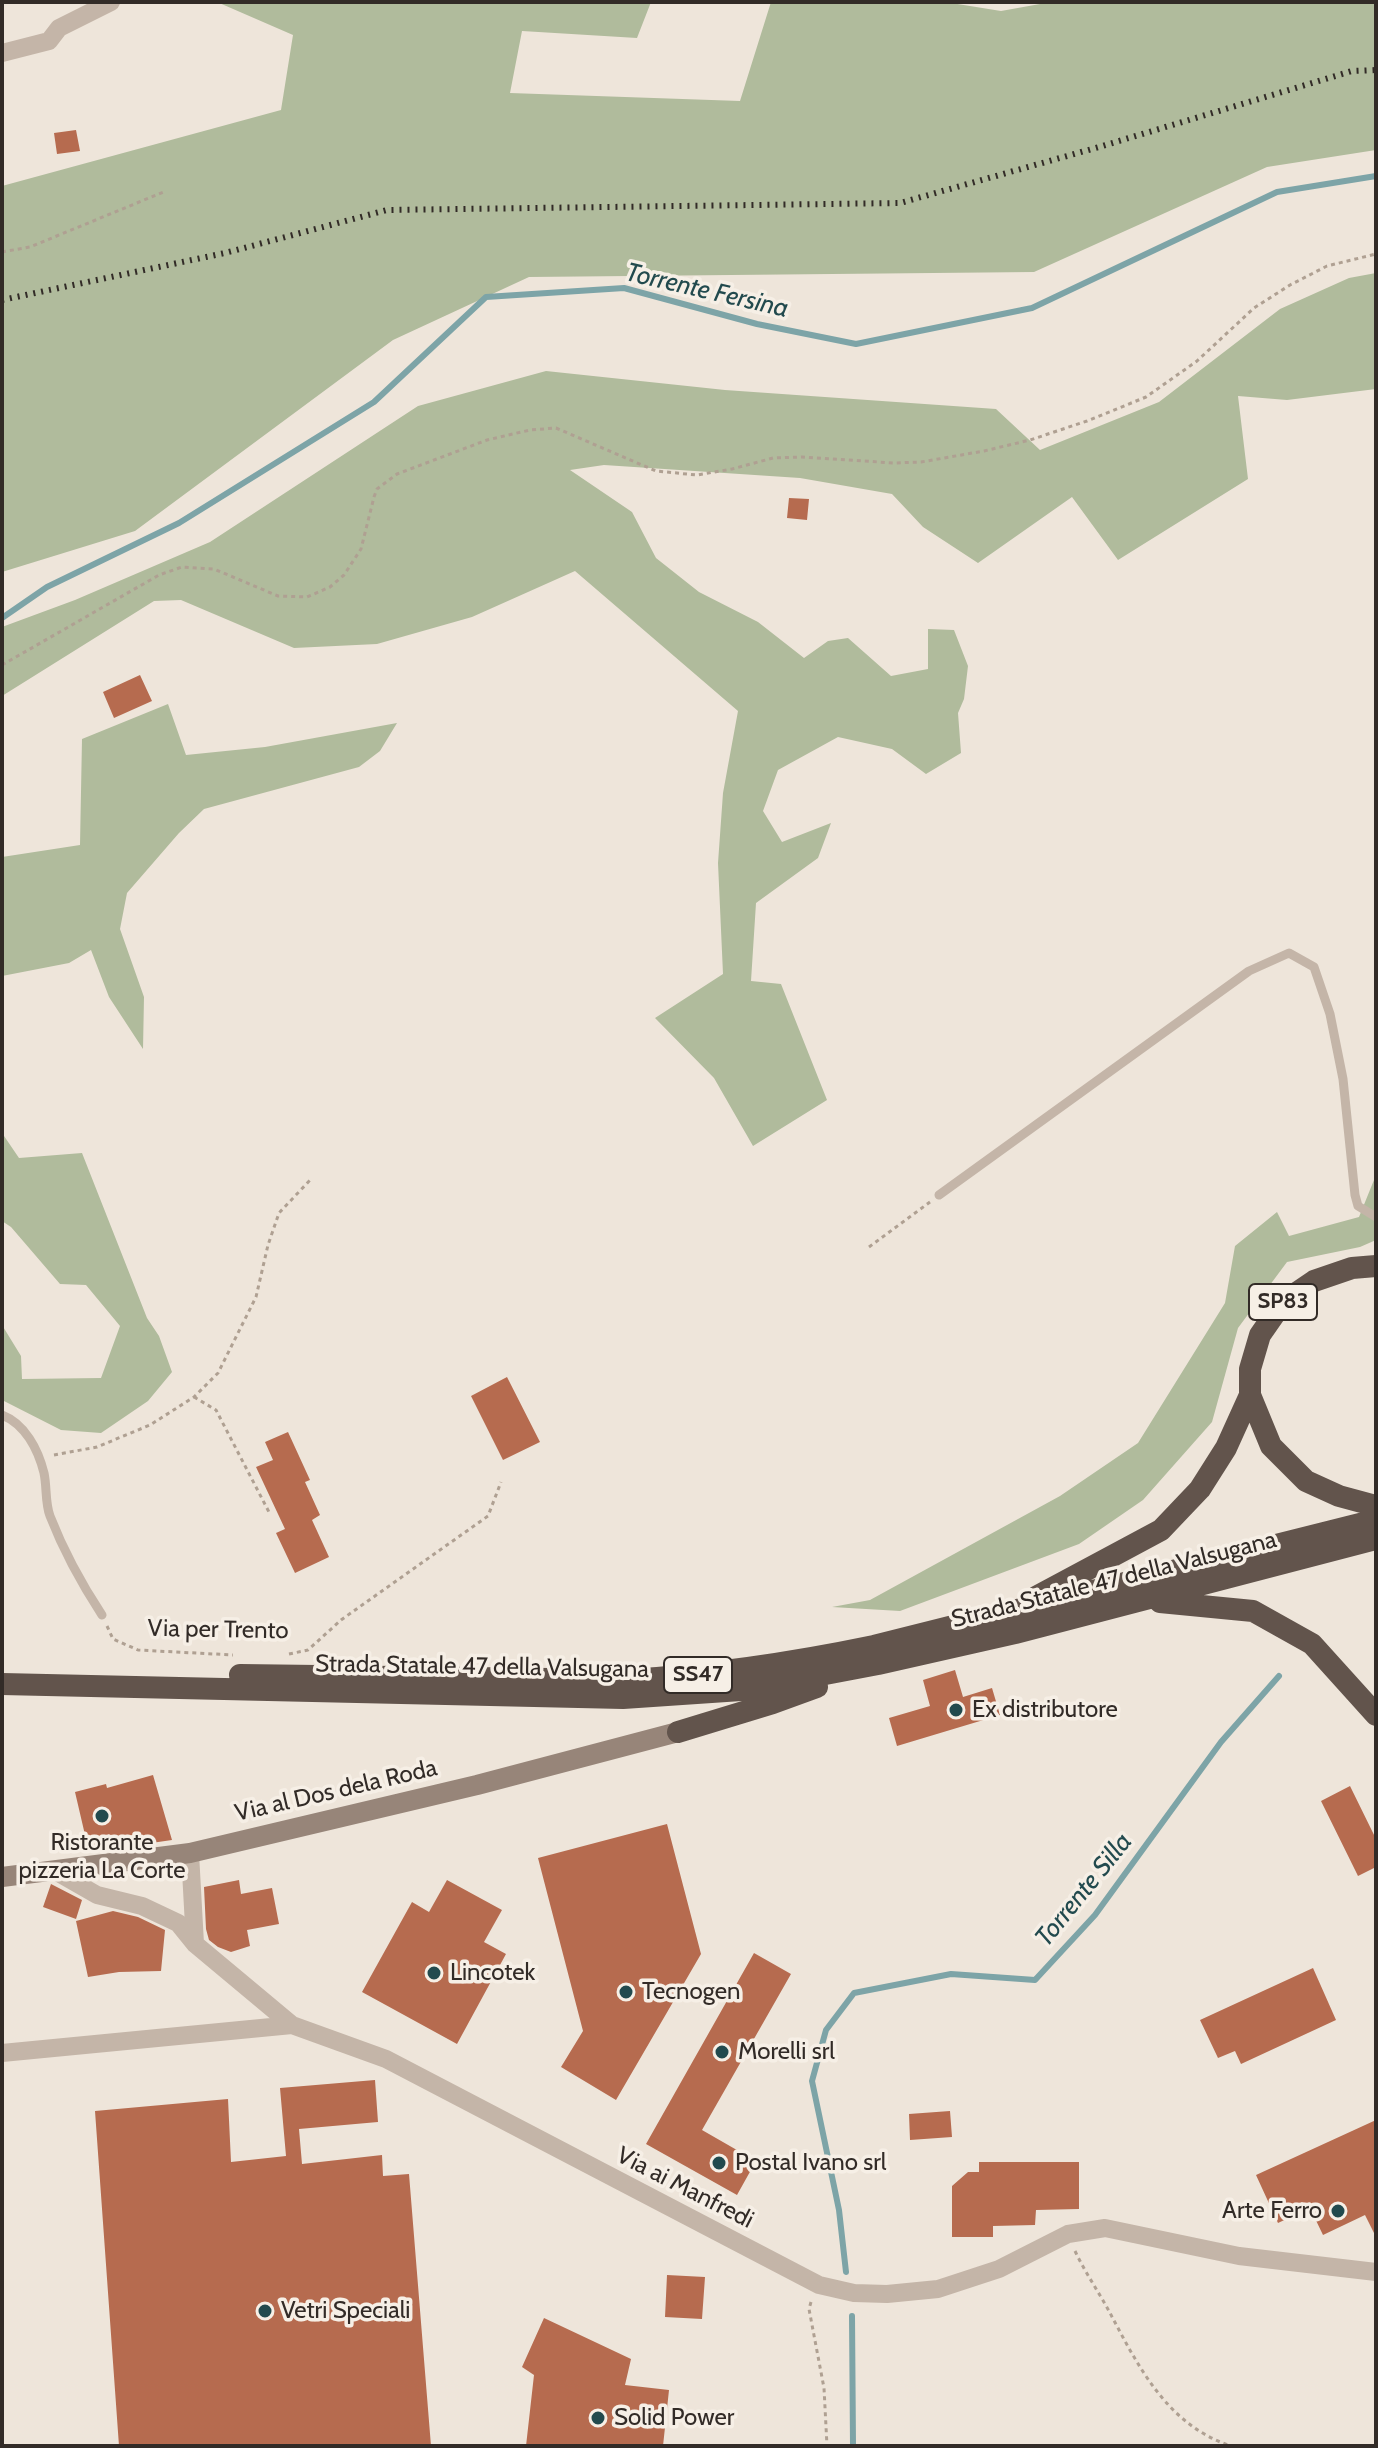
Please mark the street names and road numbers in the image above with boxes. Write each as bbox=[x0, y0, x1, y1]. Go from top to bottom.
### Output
road number: SP83 bbox=[1249, 1284, 1317, 1320]
street label: Strada Statale 47 della Valsugana bbox=[949, 1526, 1279, 1634]
street label: Via per Trento bbox=[147, 1614, 289, 1646]
street label: Strada Statale 47 della Valsugana bbox=[315, 1650, 649, 1684]
road number: SS47 bbox=[664, 1657, 732, 1693]
street label: Via al Dos dela Roda bbox=[232, 1754, 440, 1828]
street label: Via ai Manfredi bbox=[612, 2141, 758, 2235]

